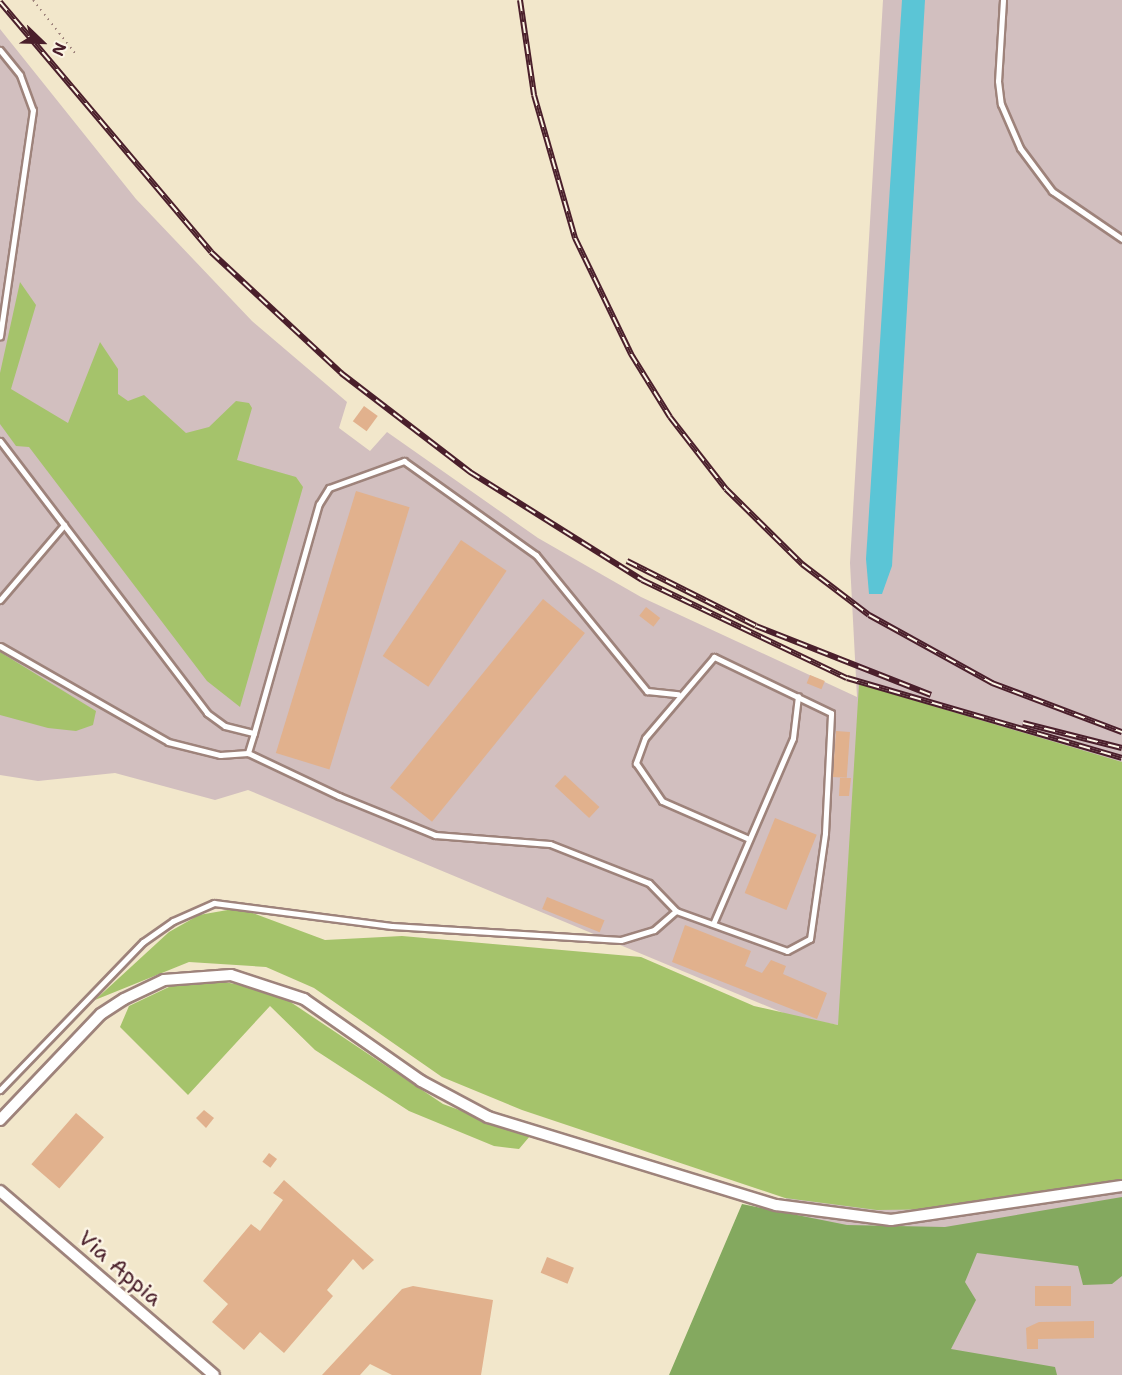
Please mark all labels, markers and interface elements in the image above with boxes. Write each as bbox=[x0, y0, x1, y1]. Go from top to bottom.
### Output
north arrow bbox=[12, 12, 72, 72]
text: N bbox=[47, 39, 71, 59]
street label: Via Appia bbox=[73, 1225, 167, 1311]

